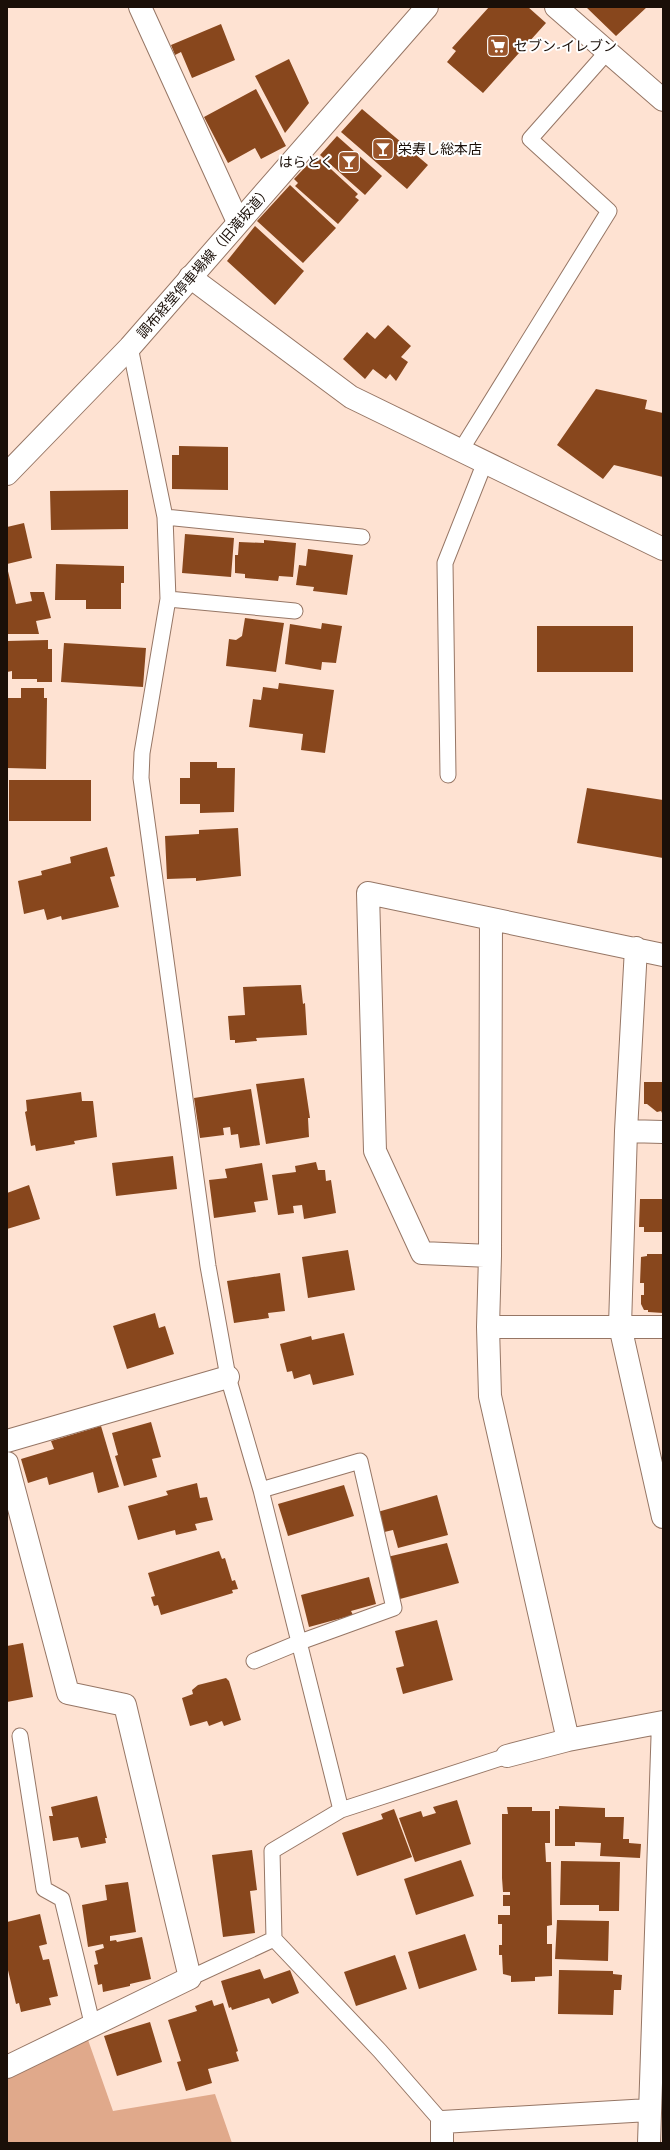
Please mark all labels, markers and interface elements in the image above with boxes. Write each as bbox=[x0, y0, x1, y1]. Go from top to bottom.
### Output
supermarket icon: セブン-イレブン bbox=[485, 33, 511, 59]
place label: セブン-イレブン bbox=[514, 38, 617, 54]
bar icon: 栄寿し総本店 bbox=[370, 136, 396, 162]
place label: 栄寿し総本店 bbox=[398, 141, 482, 157]
bar icon: はらとく bbox=[336, 149, 362, 175]
place label: はらとく bbox=[278, 154, 334, 170]
street label: 調布経堂停車場線（旧滝坂道） bbox=[134, 183, 274, 341]

